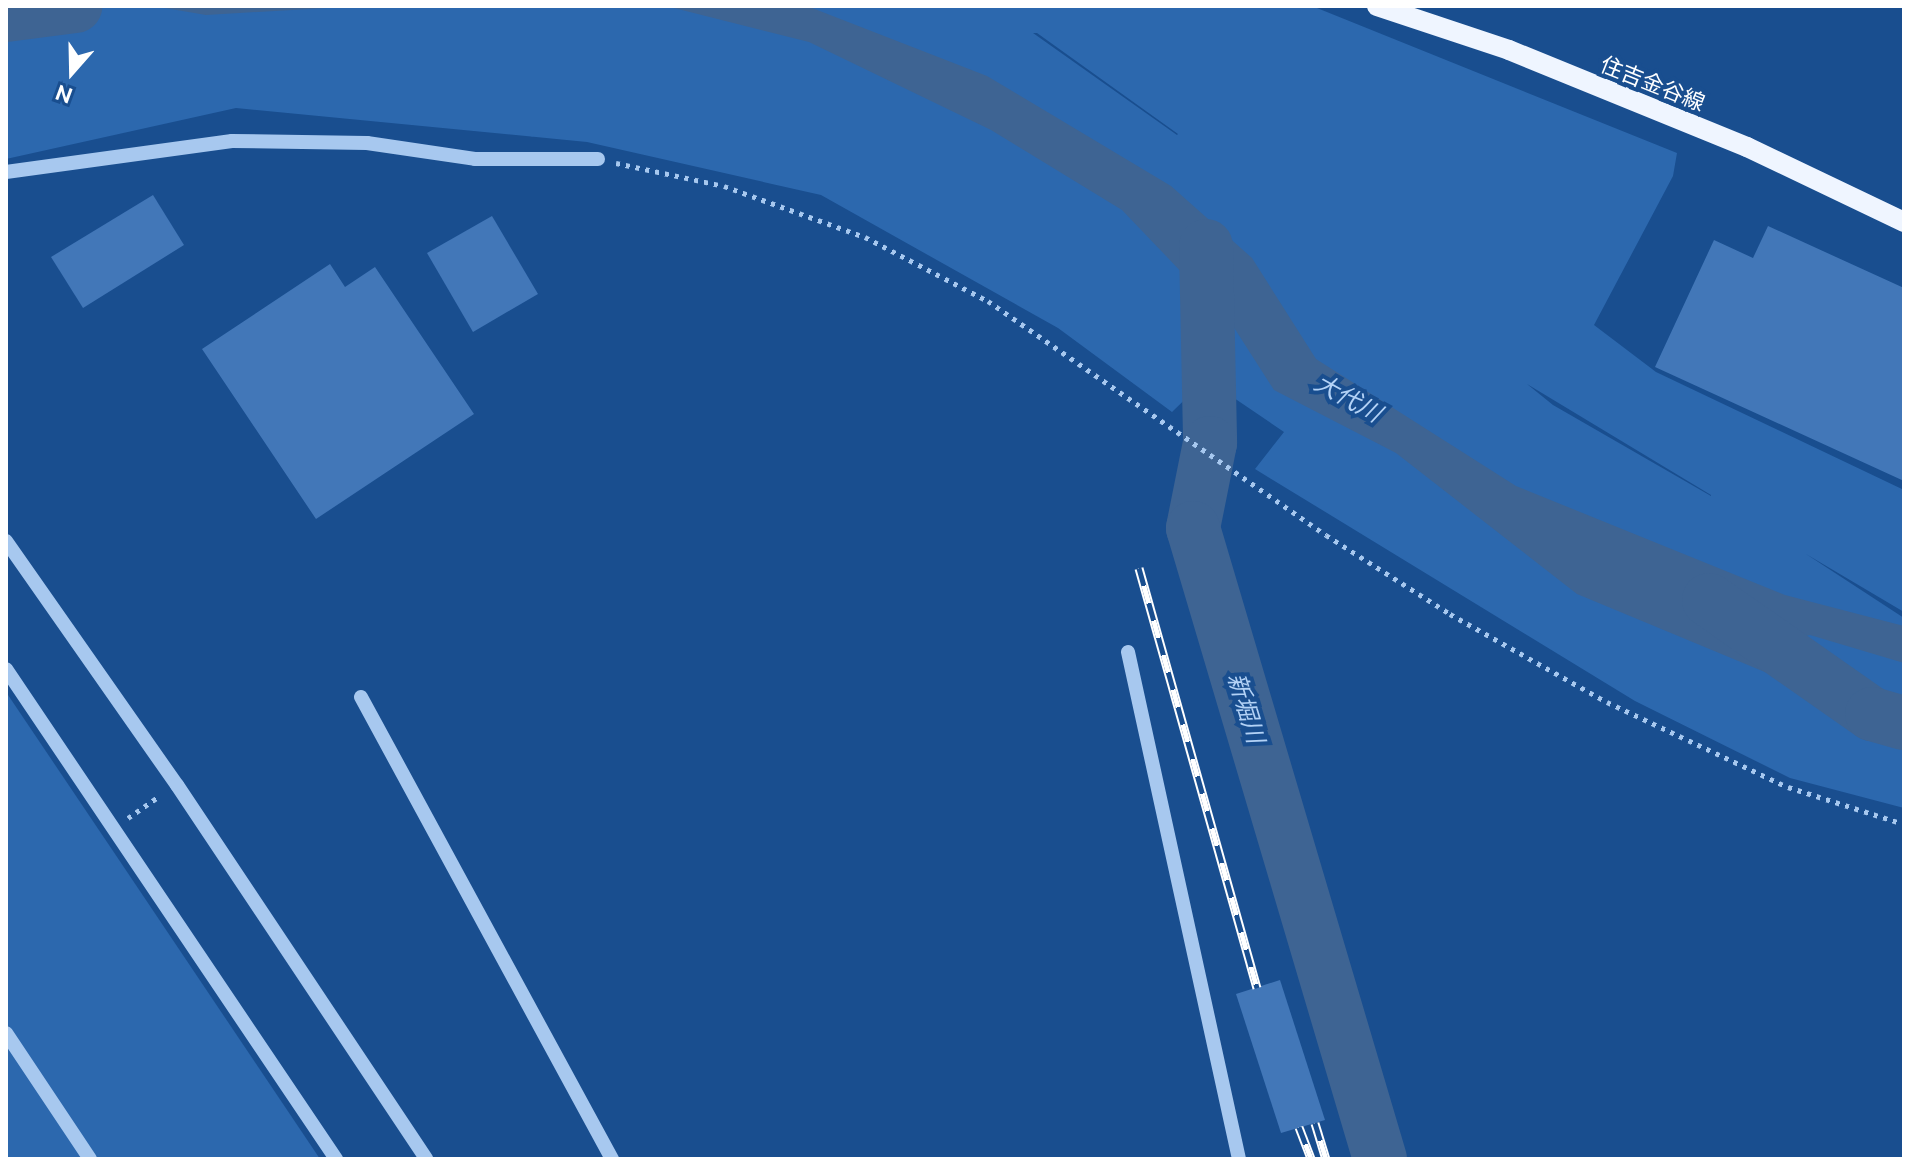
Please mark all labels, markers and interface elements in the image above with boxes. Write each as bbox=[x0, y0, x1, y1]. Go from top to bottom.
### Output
north arrow bbox=[32, 32, 112, 112]
street label: 住吉金谷線 bbox=[1597, 50, 1709, 116]
text: N bbox=[52, 80, 76, 110]
water label: 大代川 bbox=[1310, 368, 1386, 428]
water label: 新堀川 bbox=[1222, 669, 1270, 747]

